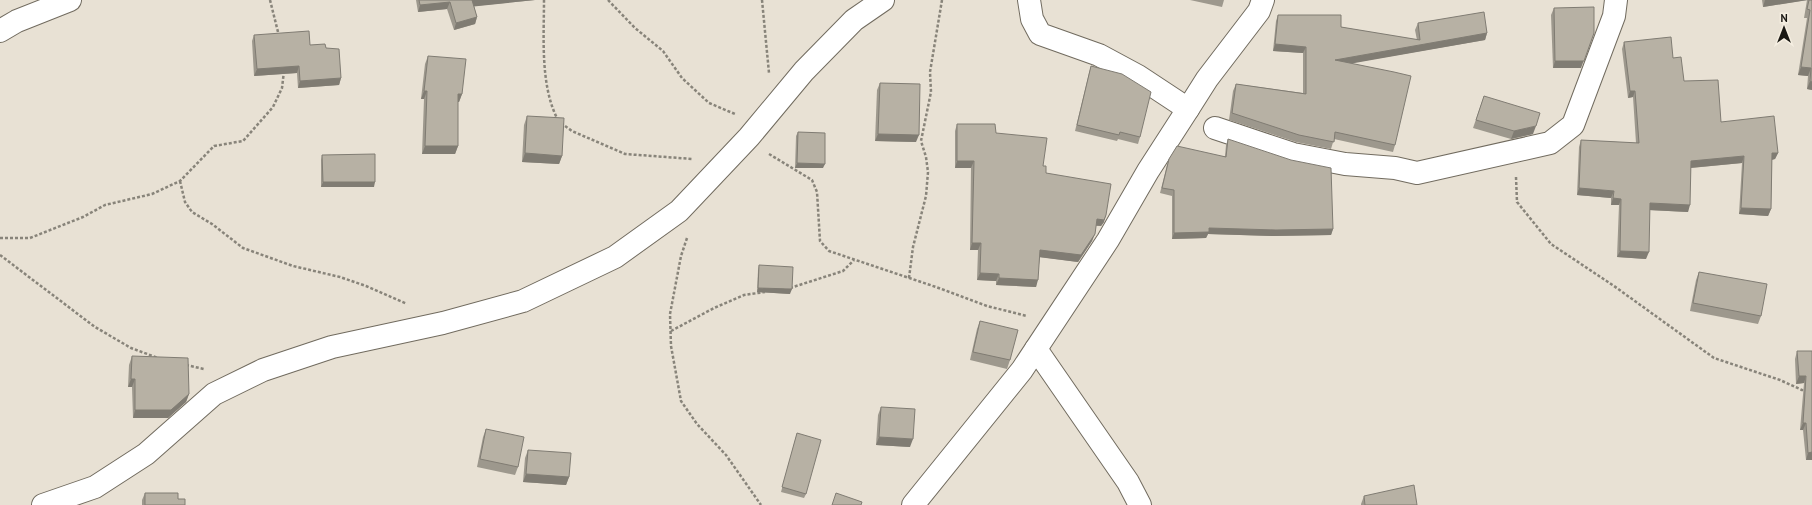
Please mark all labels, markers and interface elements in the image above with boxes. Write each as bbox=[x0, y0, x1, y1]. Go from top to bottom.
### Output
north arrow bbox=[1764, 8, 1804, 48]
text: N bbox=[1780, 11, 1788, 25]

